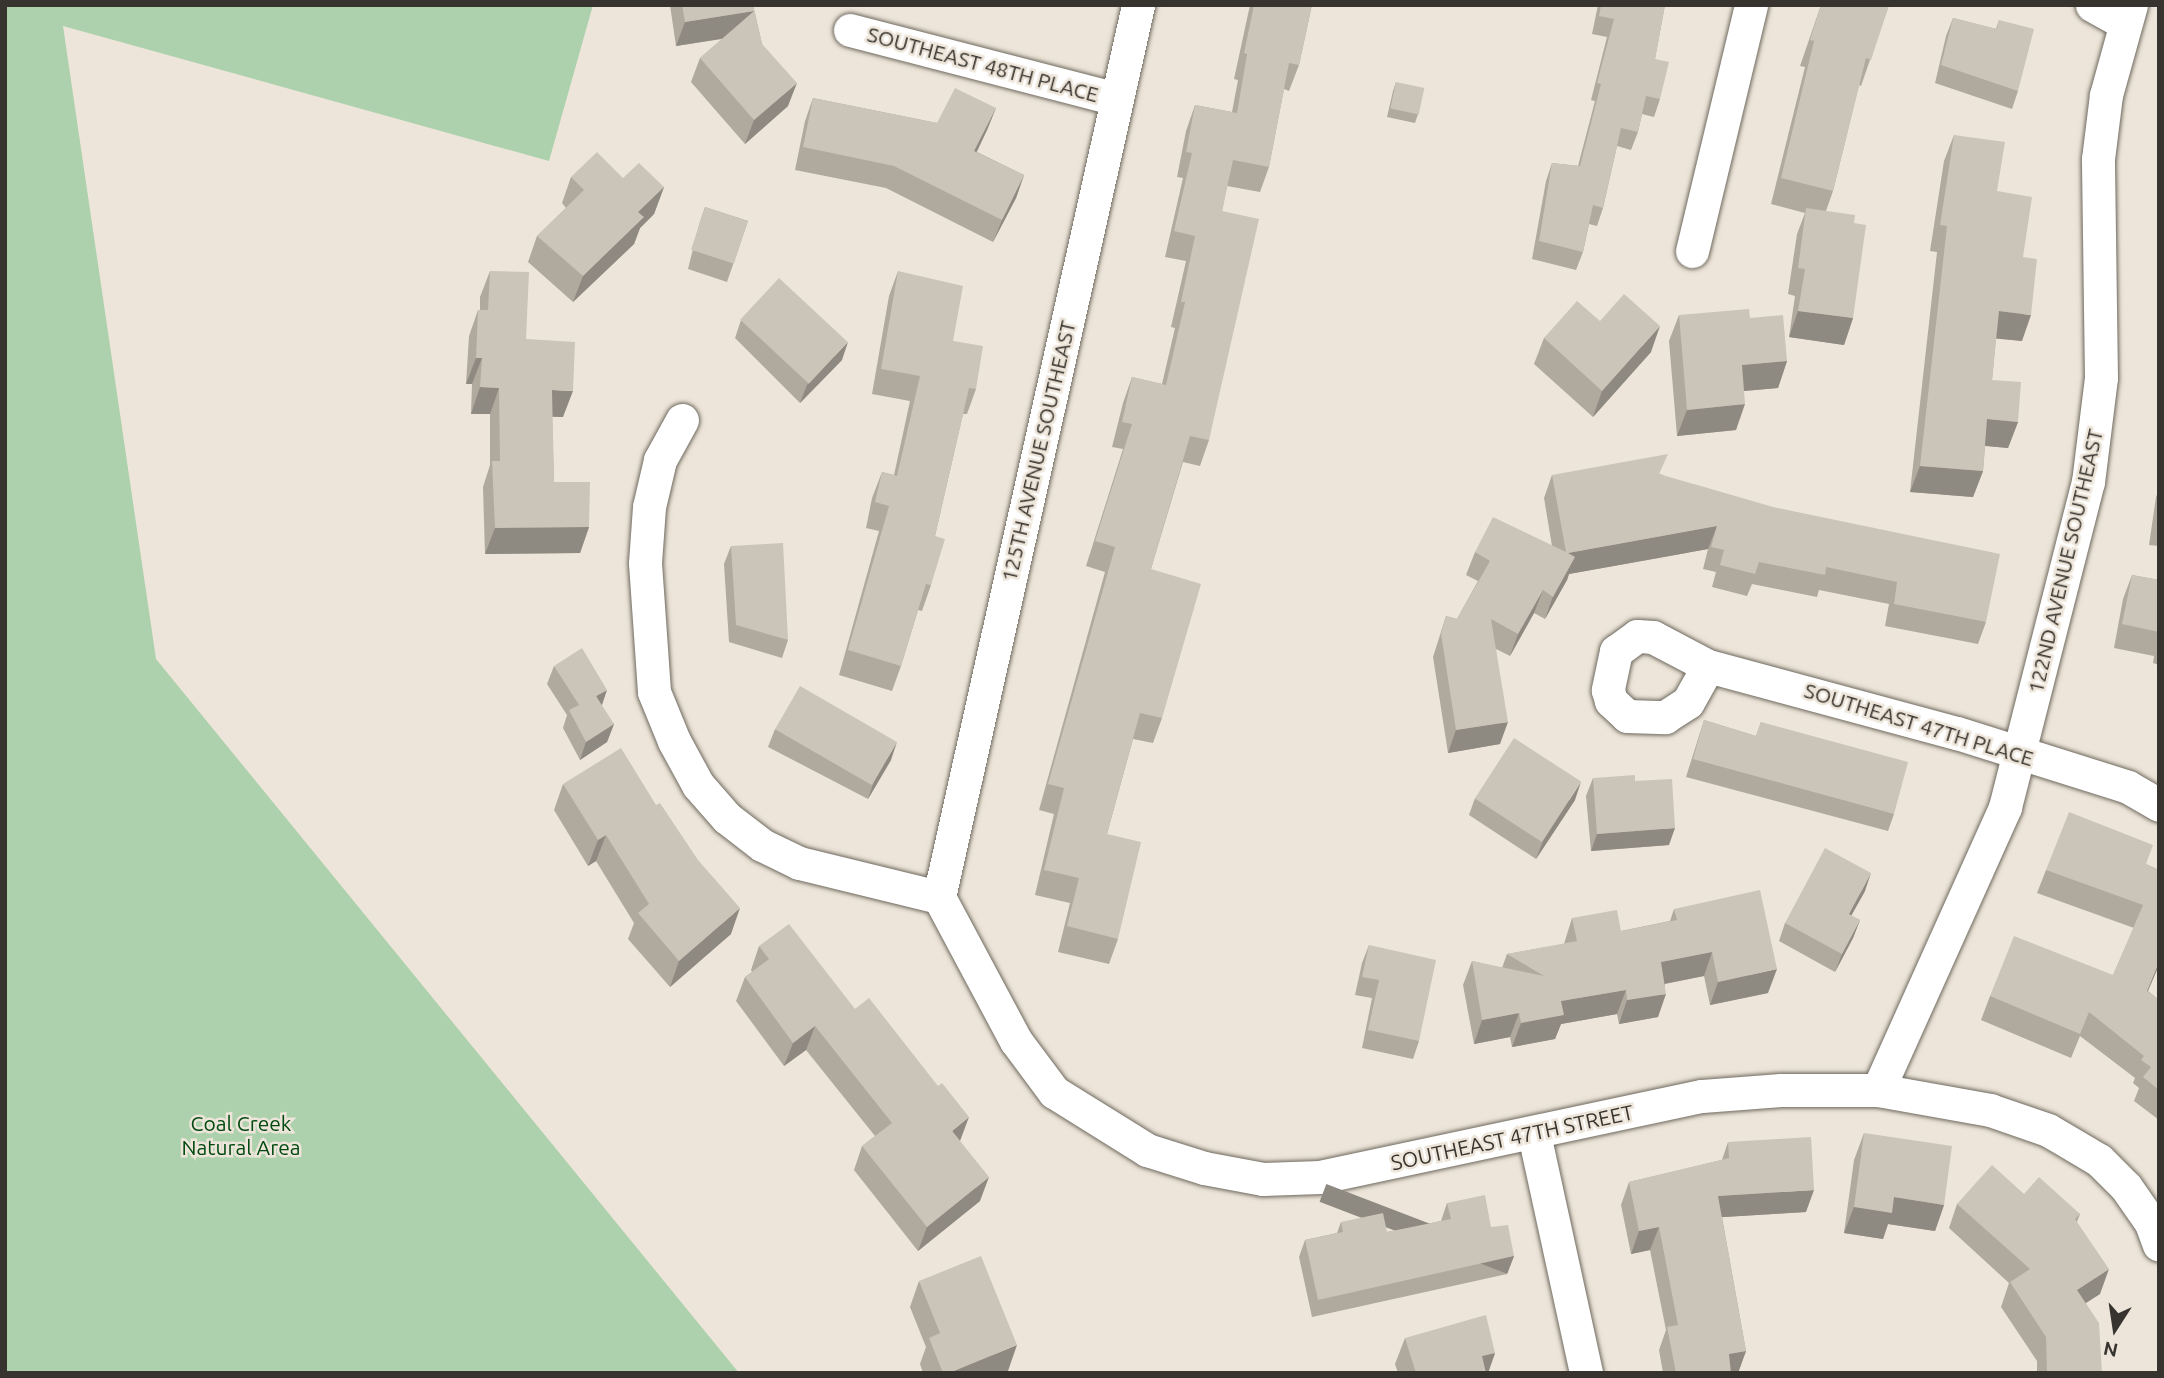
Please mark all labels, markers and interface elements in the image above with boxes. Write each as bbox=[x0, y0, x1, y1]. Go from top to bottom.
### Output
street label: SOUTHEAST 48TH PLACE bbox=[865, 21, 1101, 107]
street label: 125TH AVENUE SOUTHEAST bbox=[996, 318, 1080, 584]
street label: 122ND AVENUE SOUTHEAST bbox=[2022, 426, 2108, 696]
street label: SOUTHEAST 47TH PLACE bbox=[1801, 677, 2037, 771]
street label: SOUTHEAST 47TH STREET bbox=[1388, 1099, 1636, 1175]
park label: Coal Creek Natural Area bbox=[181, 1110, 301, 1160]
north arrow bbox=[2080, 1294, 2150, 1364]
text: N bbox=[2101, 1337, 2120, 1362]

